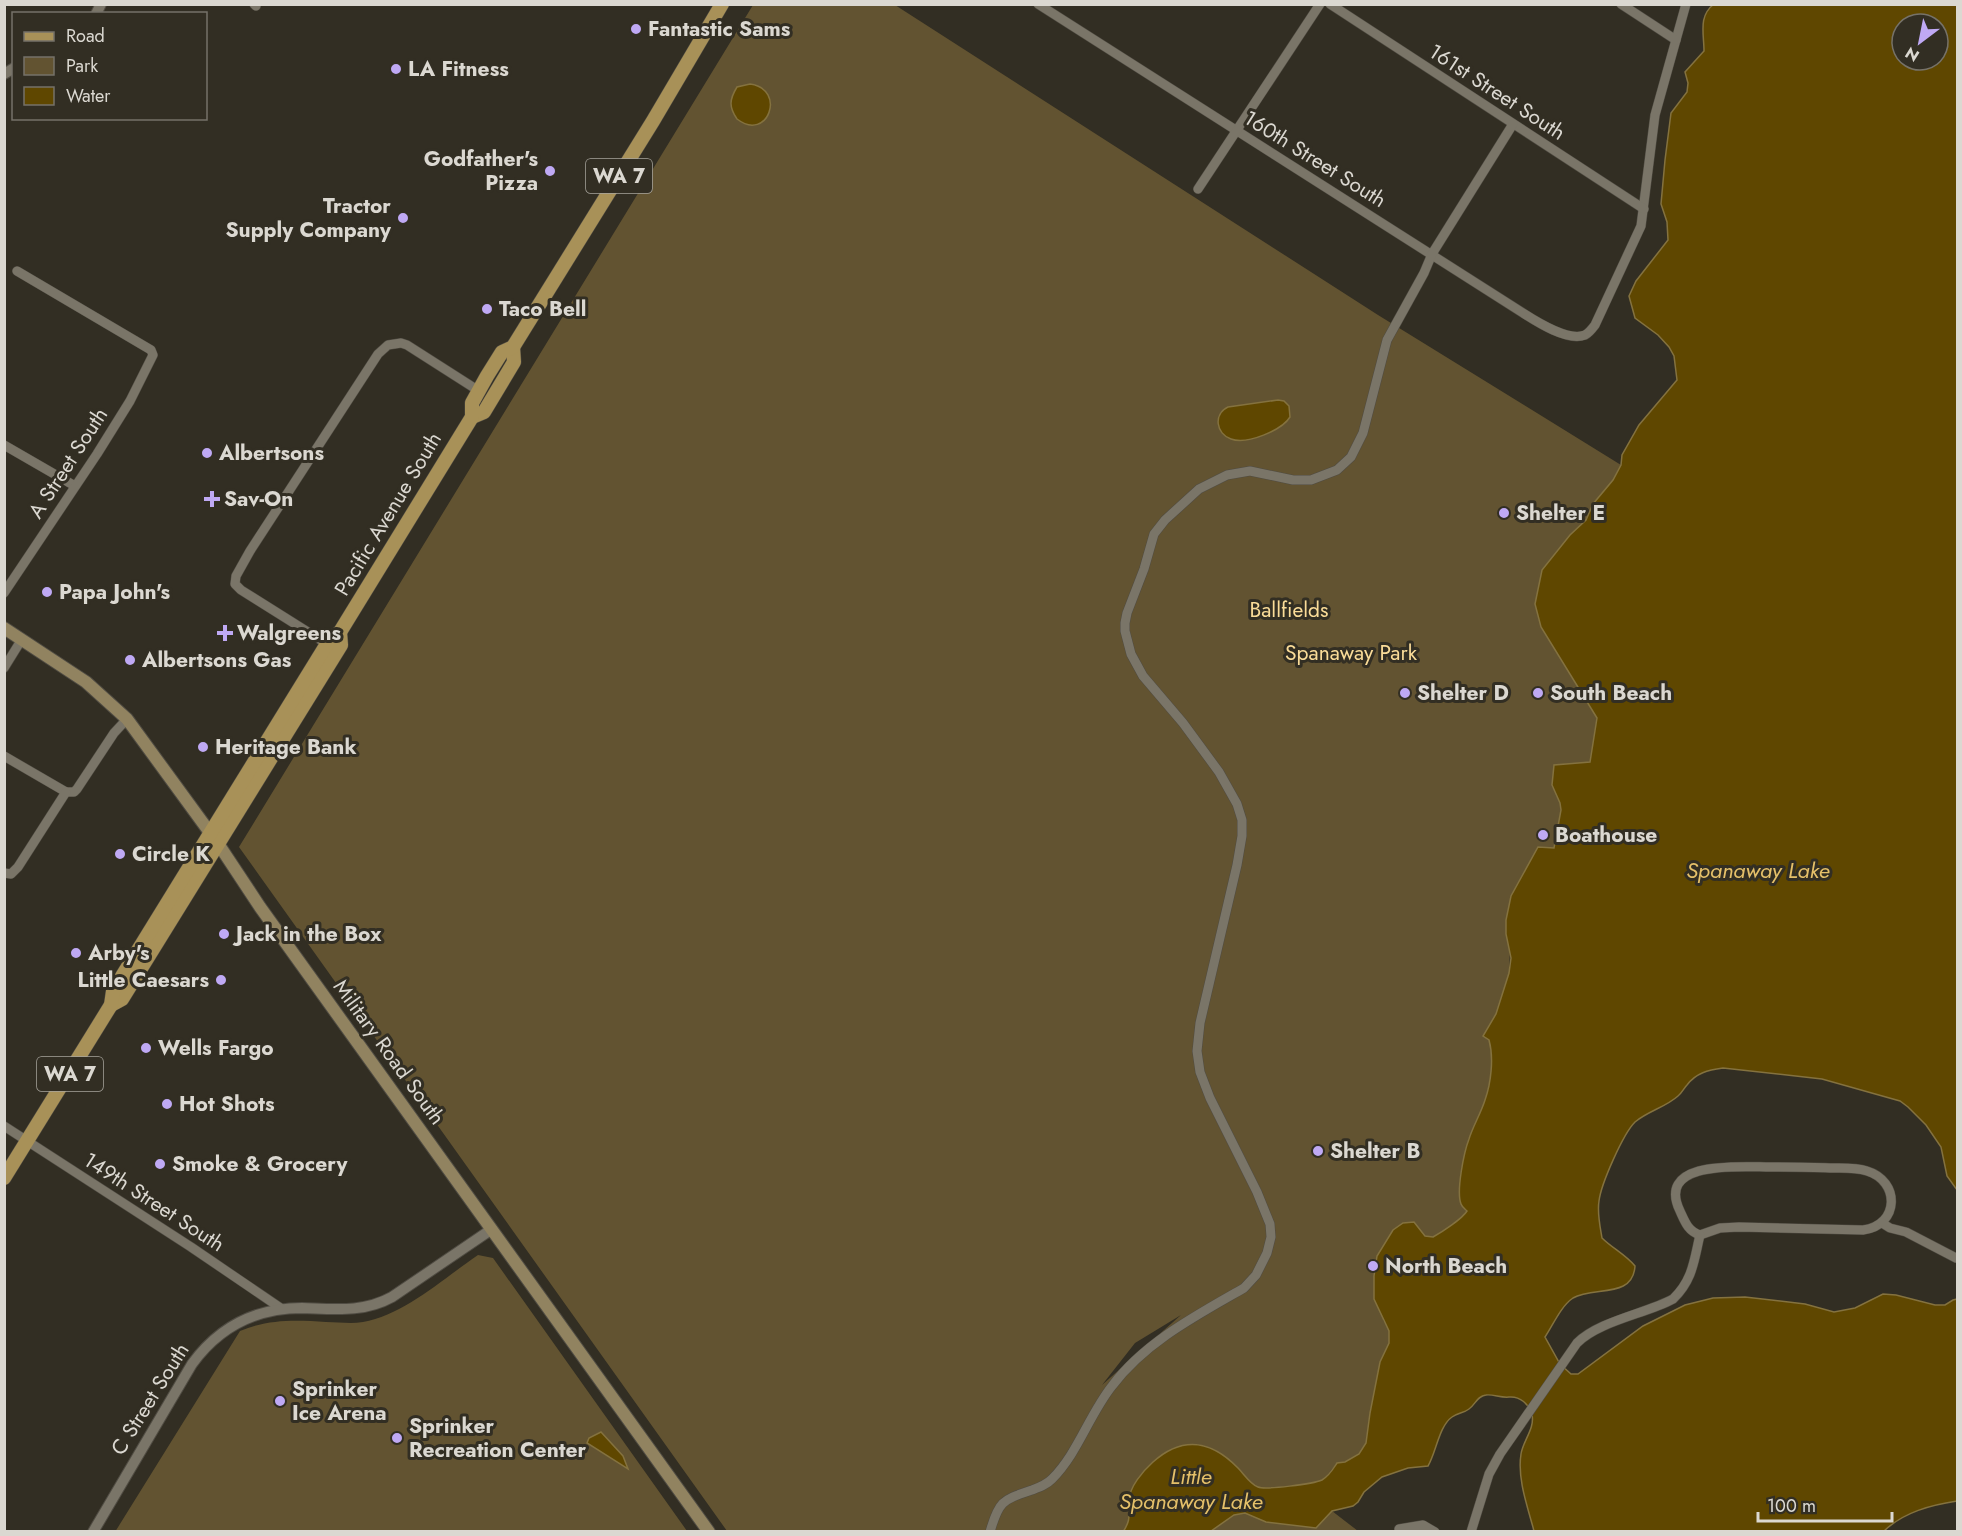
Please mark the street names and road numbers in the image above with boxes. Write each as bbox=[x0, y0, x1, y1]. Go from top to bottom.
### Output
street label: 161st Street South bbox=[1423, 37, 1571, 147]
street label: 160th Street South bbox=[1238, 103, 1392, 215]
road number: WA 7 bbox=[586, 159, 652, 193]
street label: A Street South bbox=[21, 402, 115, 524]
street label: Pacific Avenue South bbox=[327, 427, 449, 601]
street label: Military Road South bbox=[326, 973, 452, 1131]
road number: WA 7 bbox=[37, 1057, 103, 1091]
street label: 149th Street South bbox=[78, 1145, 230, 1259]
street label: C Street South bbox=[104, 1337, 196, 1461]

